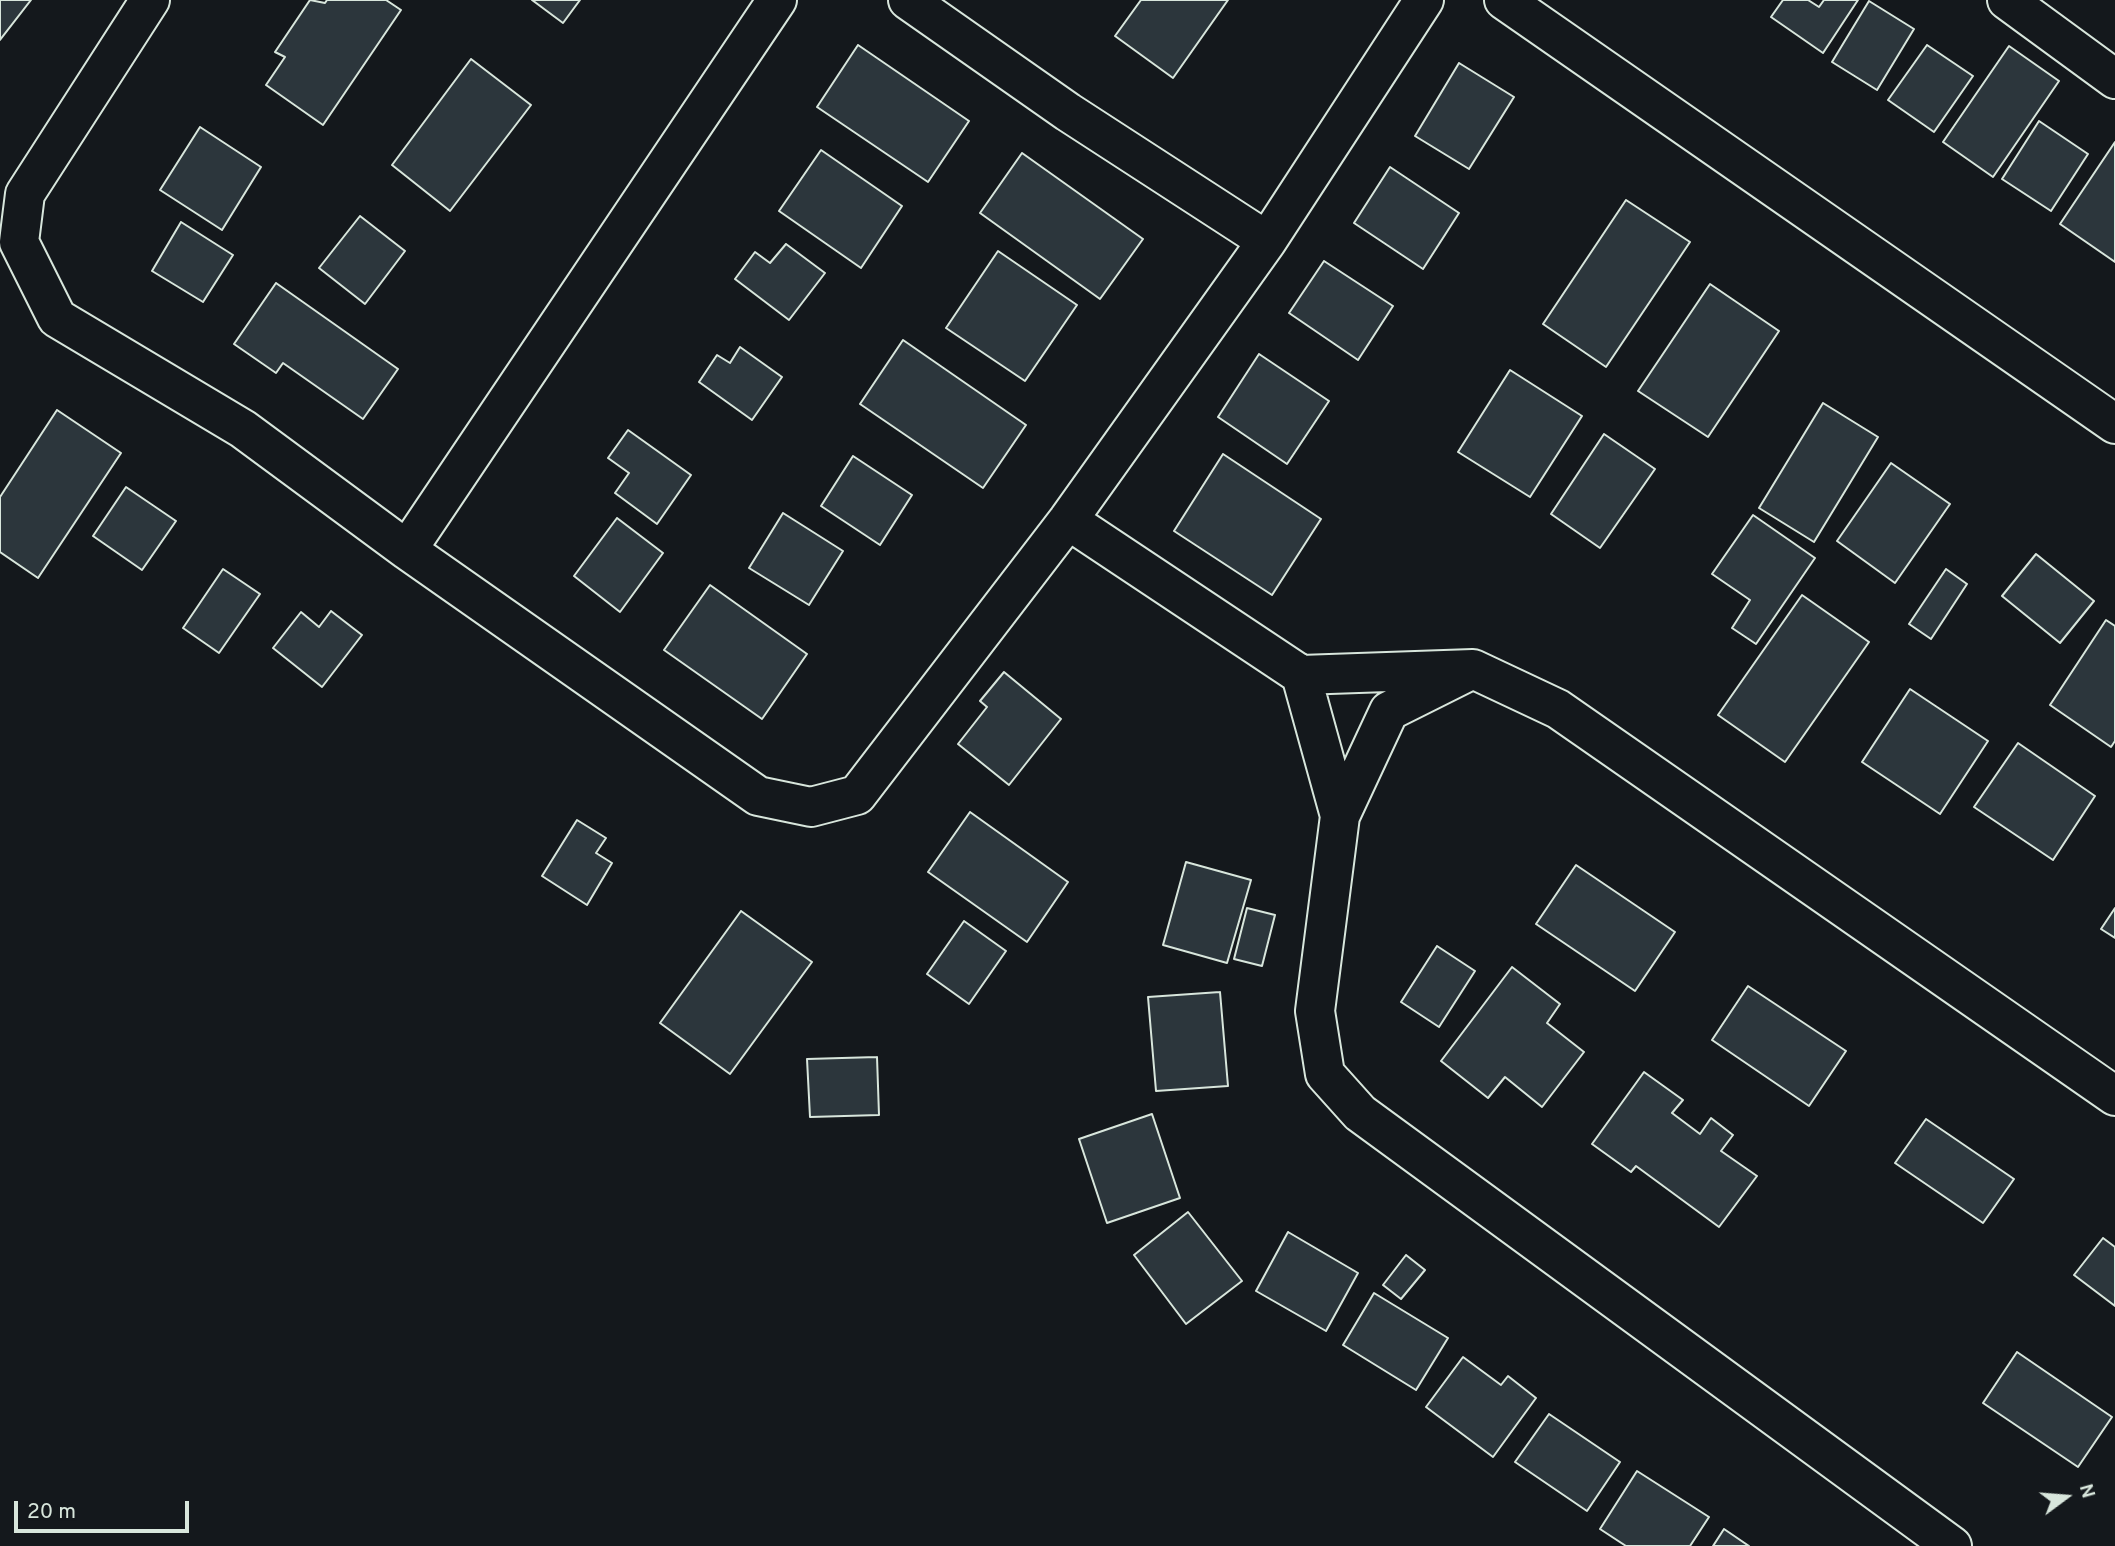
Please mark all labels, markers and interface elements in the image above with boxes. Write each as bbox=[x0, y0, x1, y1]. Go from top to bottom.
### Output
north arrow bbox=[2031, 1462, 2101, 1532]
text: N bbox=[2073, 1481, 2100, 1501]
scale bar bbox=[18, 1486, 192, 1530]
text: 20 m bbox=[27, 1499, 76, 1526]

